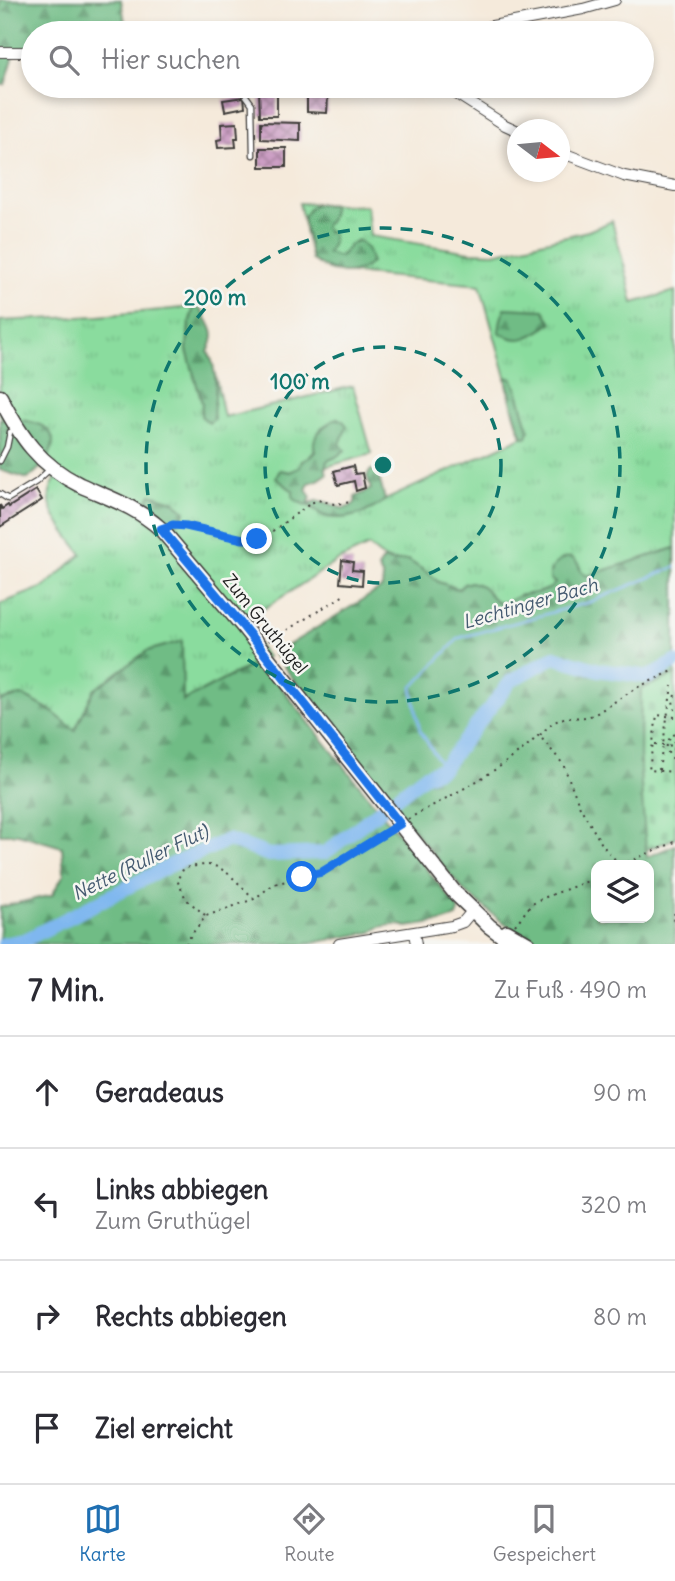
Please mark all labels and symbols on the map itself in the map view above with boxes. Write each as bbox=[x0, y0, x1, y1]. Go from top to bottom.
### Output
north arrow bbox=[507, 119, 570, 182]
text: 200 m bbox=[184, 284, 247, 311]
text: 100 m bbox=[270, 368, 330, 395]
centre of rings bbox=[371, 453, 395, 477]
route end bbox=[241, 523, 272, 554]
street label: Zum Gruthügel bbox=[218, 569, 313, 678]
water label: Lechtinger Bach bbox=[460, 572, 601, 634]
water label: Nette (Ruller Flut) bbox=[68, 818, 213, 905]
route start bbox=[286, 861, 317, 892]

